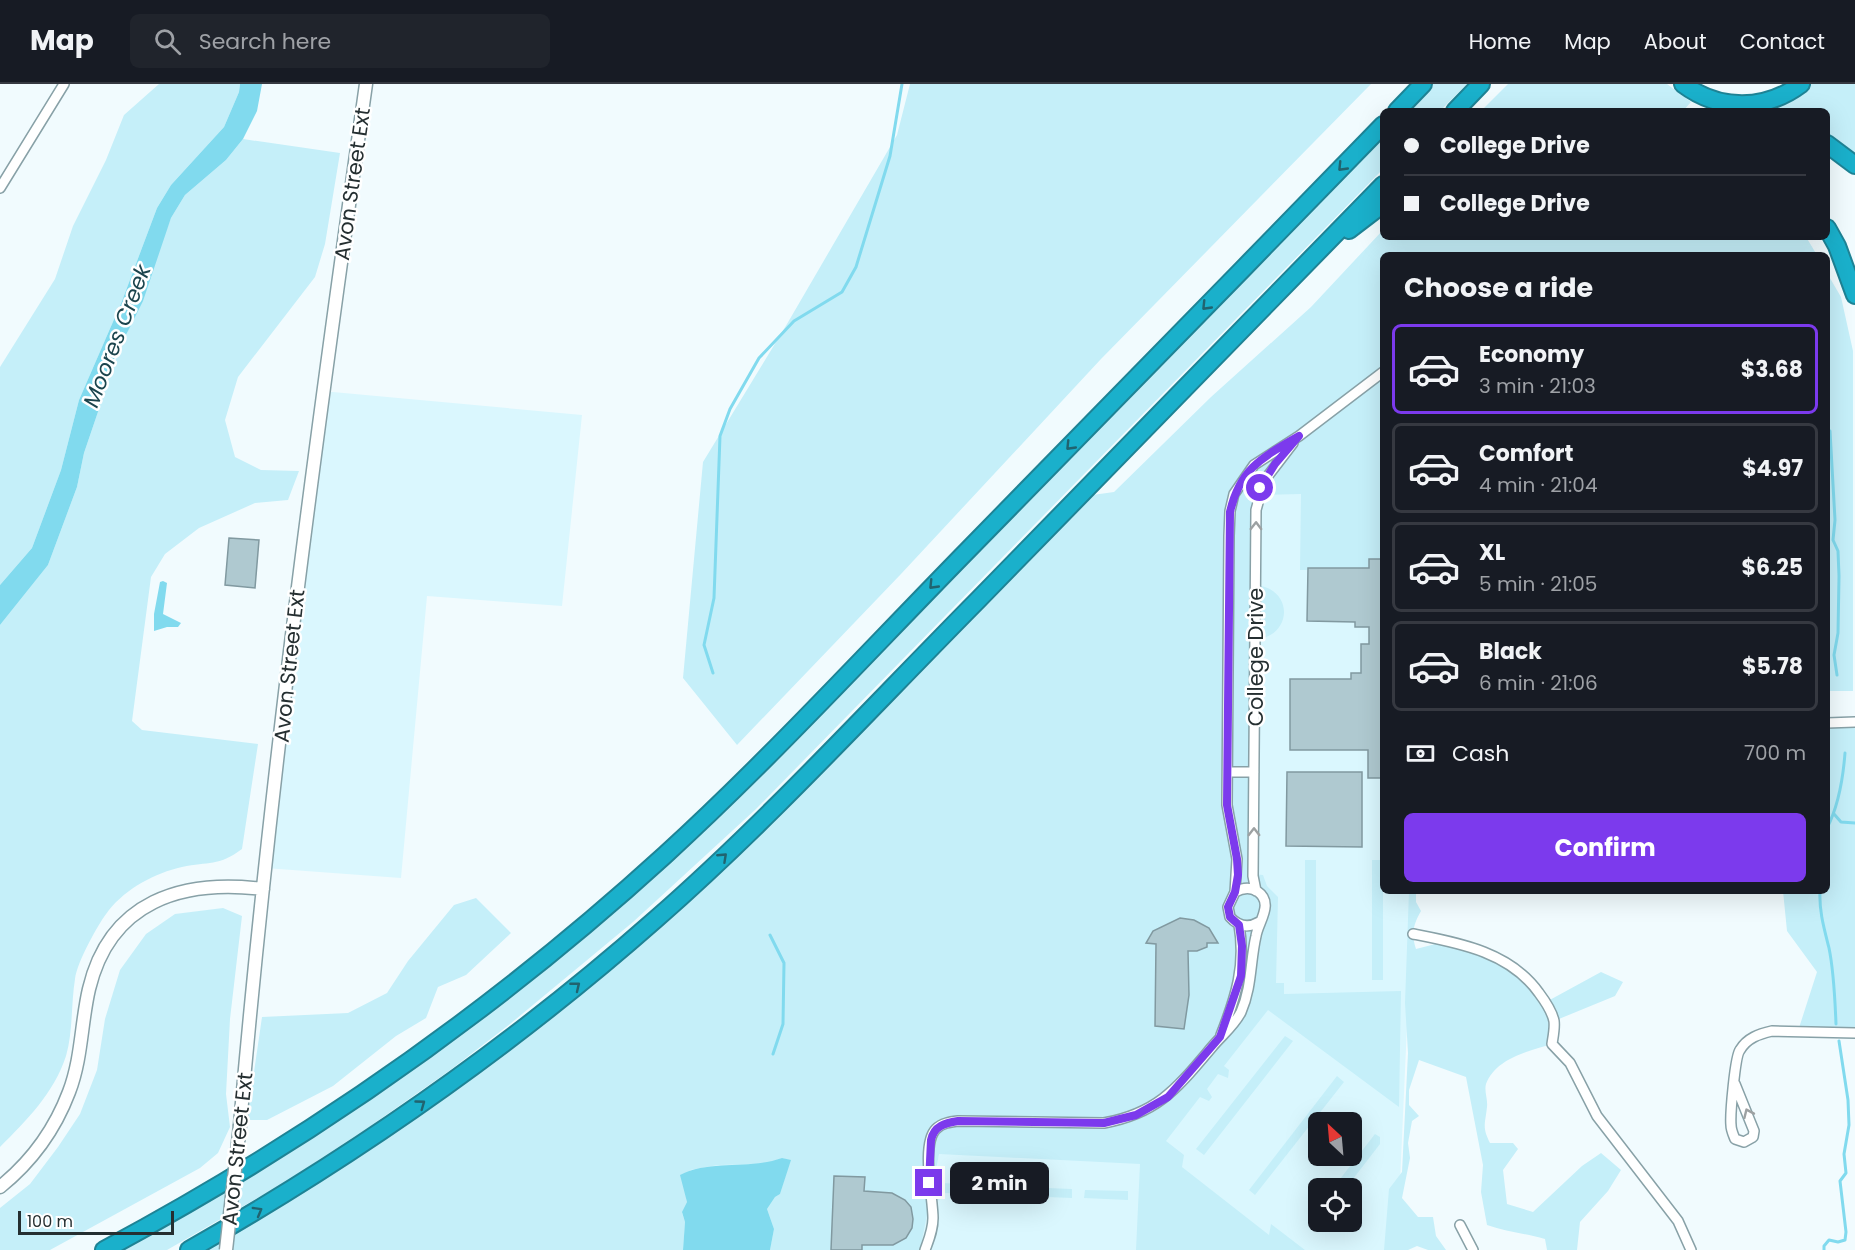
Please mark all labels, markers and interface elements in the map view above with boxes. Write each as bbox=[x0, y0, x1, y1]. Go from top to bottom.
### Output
search box bbox=[130, 14, 550, 68]
text: Map bbox=[30, 21, 94, 60]
icon: search bbox=[151, 25, 184, 58]
text: Search here bbox=[199, 26, 331, 57]
text: Home bbox=[1469, 27, 1531, 56]
text: Map bbox=[1564, 27, 1611, 56]
text: About bbox=[1644, 27, 1707, 56]
text: Contact bbox=[1740, 27, 1825, 56]
street label: Avon Street Ext bbox=[327, 106, 377, 262]
text: College Drive bbox=[1440, 130, 1590, 161]
one-way arrow bbox=[1338, 160, 1349, 170]
text: College Drive bbox=[1440, 188, 1590, 219]
water label: Moores Creek bbox=[76, 259, 159, 412]
text: Choose a ride bbox=[1404, 269, 1593, 306]
one-way arrow bbox=[1202, 300, 1213, 310]
text: Economy bbox=[1479, 339, 1584, 370]
icon: car bbox=[1407, 342, 1461, 396]
text: $3.68 bbox=[1741, 354, 1803, 385]
text: 3 min · 21:03 bbox=[1479, 372, 1596, 400]
one-way arrow bbox=[1066, 438, 1077, 449]
text: Comfort bbox=[1479, 438, 1573, 469]
icon: car bbox=[1407, 441, 1461, 495]
text: $4.97 bbox=[1742, 453, 1803, 484]
text: 4 min · 21:04 bbox=[1479, 471, 1597, 499]
route start bbox=[1246, 474, 1273, 501]
one-way arrow bbox=[1249, 522, 1262, 531]
text: XL bbox=[1479, 537, 1505, 568]
icon: car bbox=[1407, 540, 1461, 594]
text: $6.25 bbox=[1741, 552, 1803, 583]
text: 5 min · 21:05 bbox=[1479, 570, 1597, 598]
one-way arrow bbox=[930, 578, 941, 589]
street label: Avon Street Ext bbox=[267, 588, 311, 744]
street label: College Drive bbox=[1241, 588, 1270, 726]
text: Black bbox=[1479, 636, 1542, 667]
icon: car bbox=[1407, 639, 1461, 693]
text: $5.78 bbox=[1742, 651, 1803, 682]
text: 6 min · 21:06 bbox=[1479, 669, 1598, 697]
icon: cash bbox=[1404, 737, 1437, 770]
text: Cash bbox=[1452, 738, 1509, 769]
text: 700 m bbox=[1744, 739, 1806, 767]
button: Confirm bbox=[1404, 813, 1806, 882]
one-way arrow bbox=[1248, 828, 1260, 837]
one-way arrow bbox=[716, 854, 727, 865]
one-way arrow bbox=[570, 983, 581, 994]
street label: Avon Street Ext bbox=[215, 1071, 259, 1227]
one-way arrow bbox=[415, 1100, 426, 1111]
one-way arrow bbox=[1743, 1109, 1755, 1120]
north arrow bbox=[1308, 1112, 1362, 1166]
map controls bbox=[1308, 1112, 1362, 1232]
callout: 2 min bbox=[950, 1162, 1049, 1204]
route end bbox=[915, 1169, 942, 1196]
text: 2 min bbox=[971, 1169, 1028, 1197]
button: locate bbox=[1308, 1178, 1362, 1232]
one-way arrow bbox=[252, 1207, 262, 1218]
scale bar bbox=[18, 1208, 174, 1236]
text: 100 m bbox=[27, 1210, 73, 1233]

